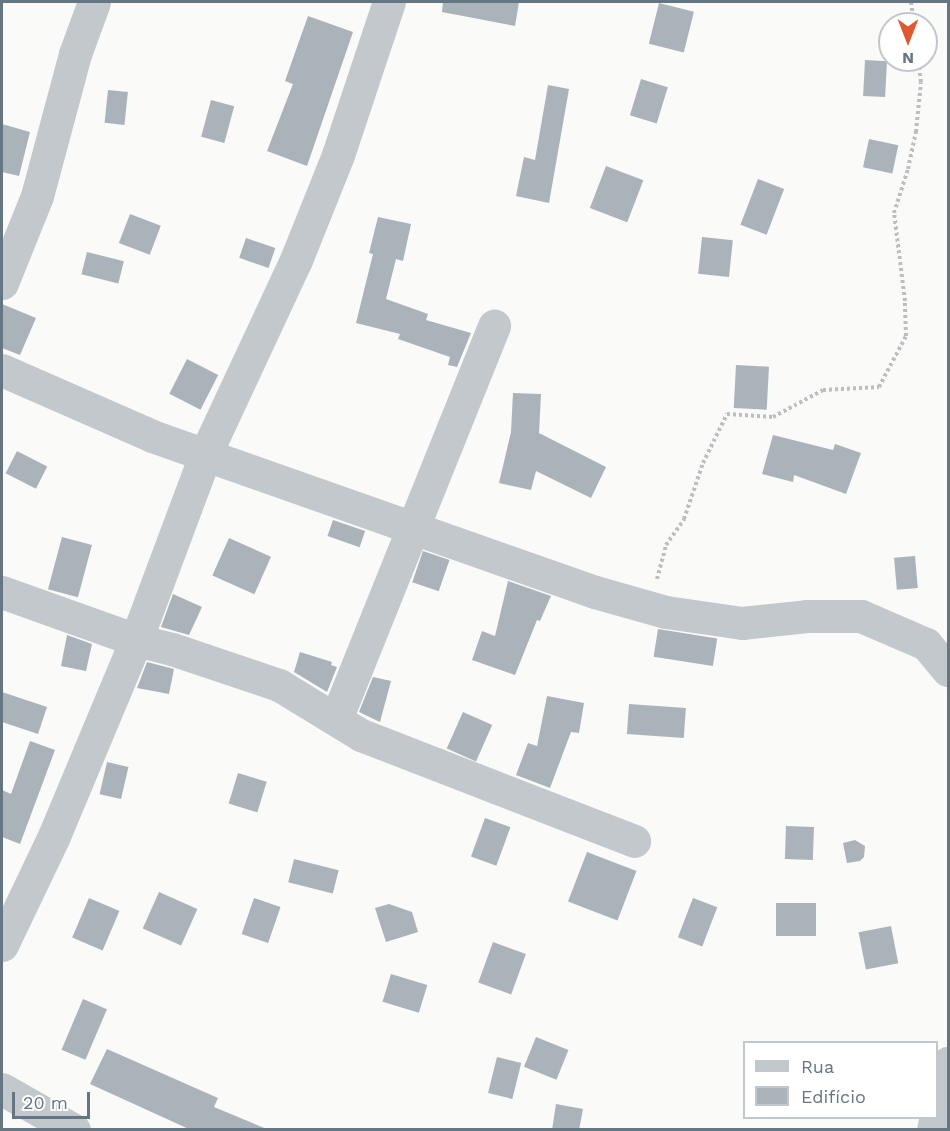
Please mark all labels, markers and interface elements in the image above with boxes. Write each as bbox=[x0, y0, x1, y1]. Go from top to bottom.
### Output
north arrow bbox=[878, 12, 938, 72]
text: N bbox=[902, 49, 914, 68]
legend bbox=[743, 1041, 938, 1119]
text: Rua bbox=[801, 1056, 834, 1077]
scale bar bbox=[15, 1080, 93, 1118]
text: Edifício bbox=[801, 1086, 866, 1107]
text: 20 m bbox=[23, 1092, 68, 1113]

